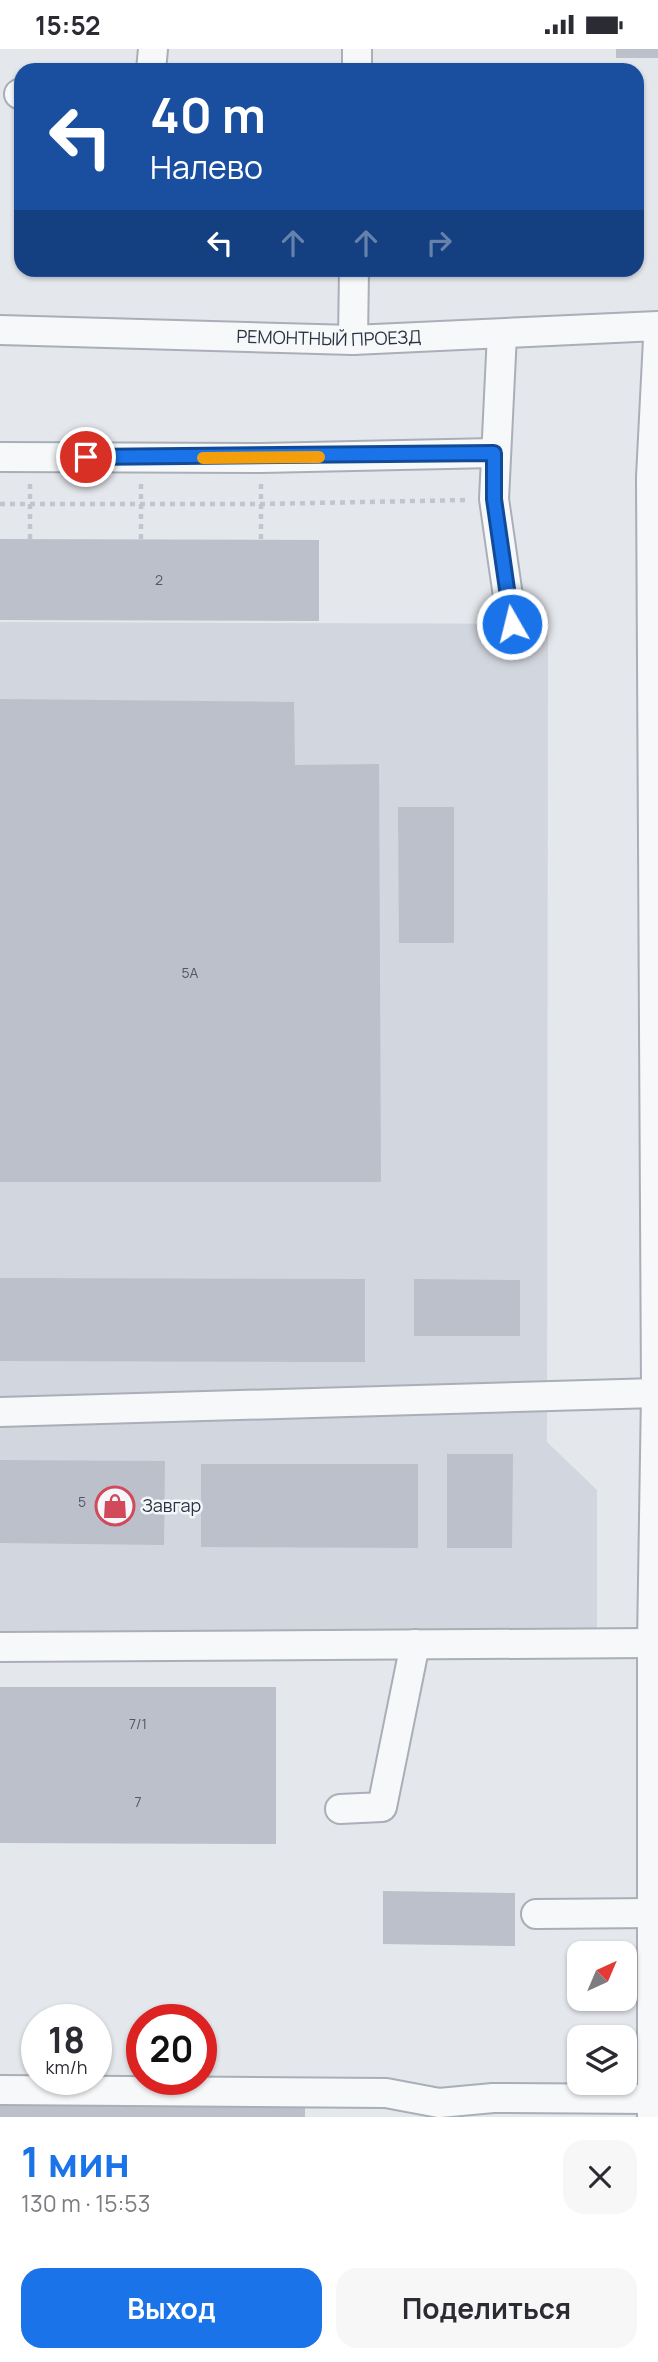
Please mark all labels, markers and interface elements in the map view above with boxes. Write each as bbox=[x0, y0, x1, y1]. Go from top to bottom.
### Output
text: 15:52 bbox=[35, 7, 101, 43]
text: 40 m bbox=[150, 81, 266, 148]
icon: left bbox=[35, 91, 126, 182]
text: Налево bbox=[150, 145, 263, 189]
icon: left bbox=[201, 224, 239, 262]
icon: ahead bbox=[274, 224, 312, 262]
icon: ahead bbox=[347, 224, 385, 262]
icon: right bbox=[420, 224, 458, 262]
street label: РЕМОНТНЫЙ ПРОЕЗД bbox=[236, 324, 422, 351]
pin bbox=[56, 427, 116, 487]
icon: arrive bbox=[67, 438, 105, 476]
house number: 2 bbox=[155, 570, 163, 589]
position arrow bbox=[475, 587, 549, 661]
house number: 5А bbox=[182, 963, 199, 982]
shop icon: Завгар bbox=[94, 1485, 136, 1527]
house number: 5 bbox=[78, 1492, 86, 1511]
place label: Завгар bbox=[142, 1493, 201, 1517]
house number: 7/1 bbox=[129, 1714, 147, 1733]
house number: 7 bbox=[134, 1792, 142, 1811]
north arrow bbox=[567, 1941, 637, 2011]
map controls bbox=[567, 1941, 637, 2095]
speed limit sign: 20 bbox=[126, 2004, 217, 2095]
text: 18 bbox=[48, 2016, 85, 2064]
button: layers bbox=[567, 2025, 637, 2095]
text: km/h bbox=[46, 2055, 87, 2079]
text: 1 мин bbox=[21, 2132, 130, 2190]
button: close bbox=[563, 2140, 637, 2214]
text: 130 m · 15:53 bbox=[21, 2187, 150, 2219]
button: Выход bbox=[21, 2268, 322, 2348]
button: Поделиться bbox=[336, 2268, 637, 2348]

